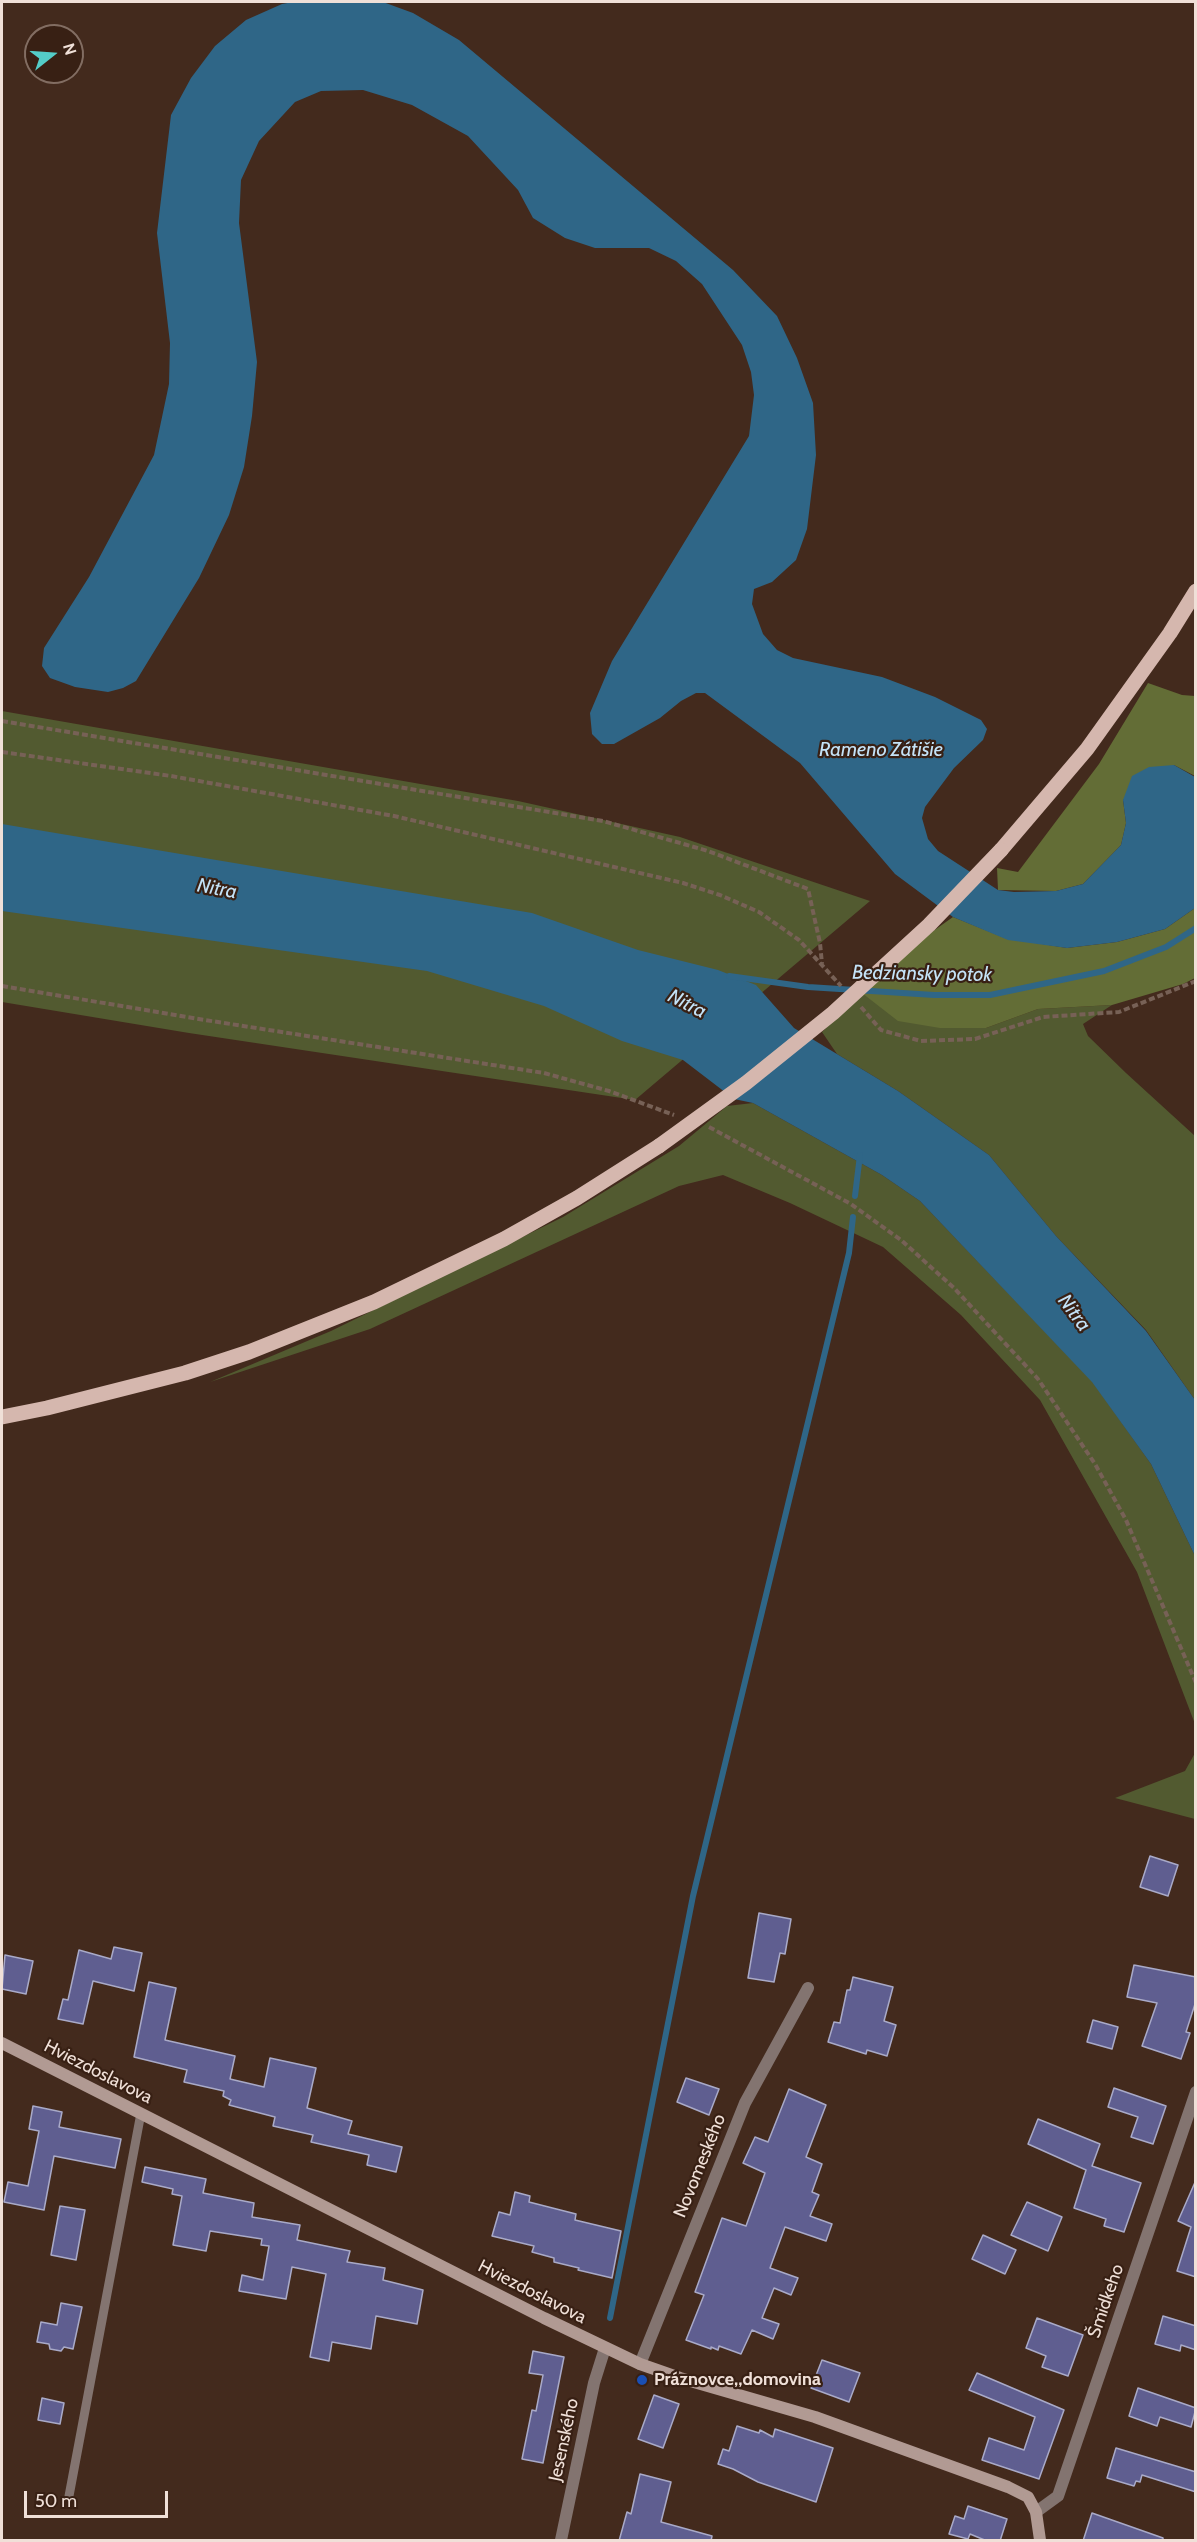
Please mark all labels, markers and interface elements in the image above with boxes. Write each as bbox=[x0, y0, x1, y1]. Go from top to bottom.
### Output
north arrow bbox=[24, 24, 84, 84]
text: N bbox=[59, 41, 81, 57]
water label: Rameno Zátišie bbox=[819, 738, 943, 762]
water label: Nitra bbox=[195, 874, 239, 904]
water label: Bedziansky potok bbox=[852, 961, 992, 987]
water label: Nitra bbox=[664, 984, 710, 1024]
water label: Nitra bbox=[1052, 1290, 1096, 1336]
street label: Hviezdoslavova bbox=[40, 2035, 156, 2109]
street label: Novomeského bbox=[669, 2111, 731, 2221]
street label: Hviezdoslavova bbox=[474, 2255, 590, 2329]
street label: Šmidkeho bbox=[1083, 2261, 1129, 2341]
place label: Práznovce,,domovina bbox=[654, 2369, 821, 2391]
marker: Práznovce,,domovina bbox=[635, 2373, 649, 2387]
street label: Jesenského bbox=[545, 2397, 583, 2483]
scale bar bbox=[27, 2479, 171, 2517]
text: 50 m bbox=[35, 2490, 77, 2512]

